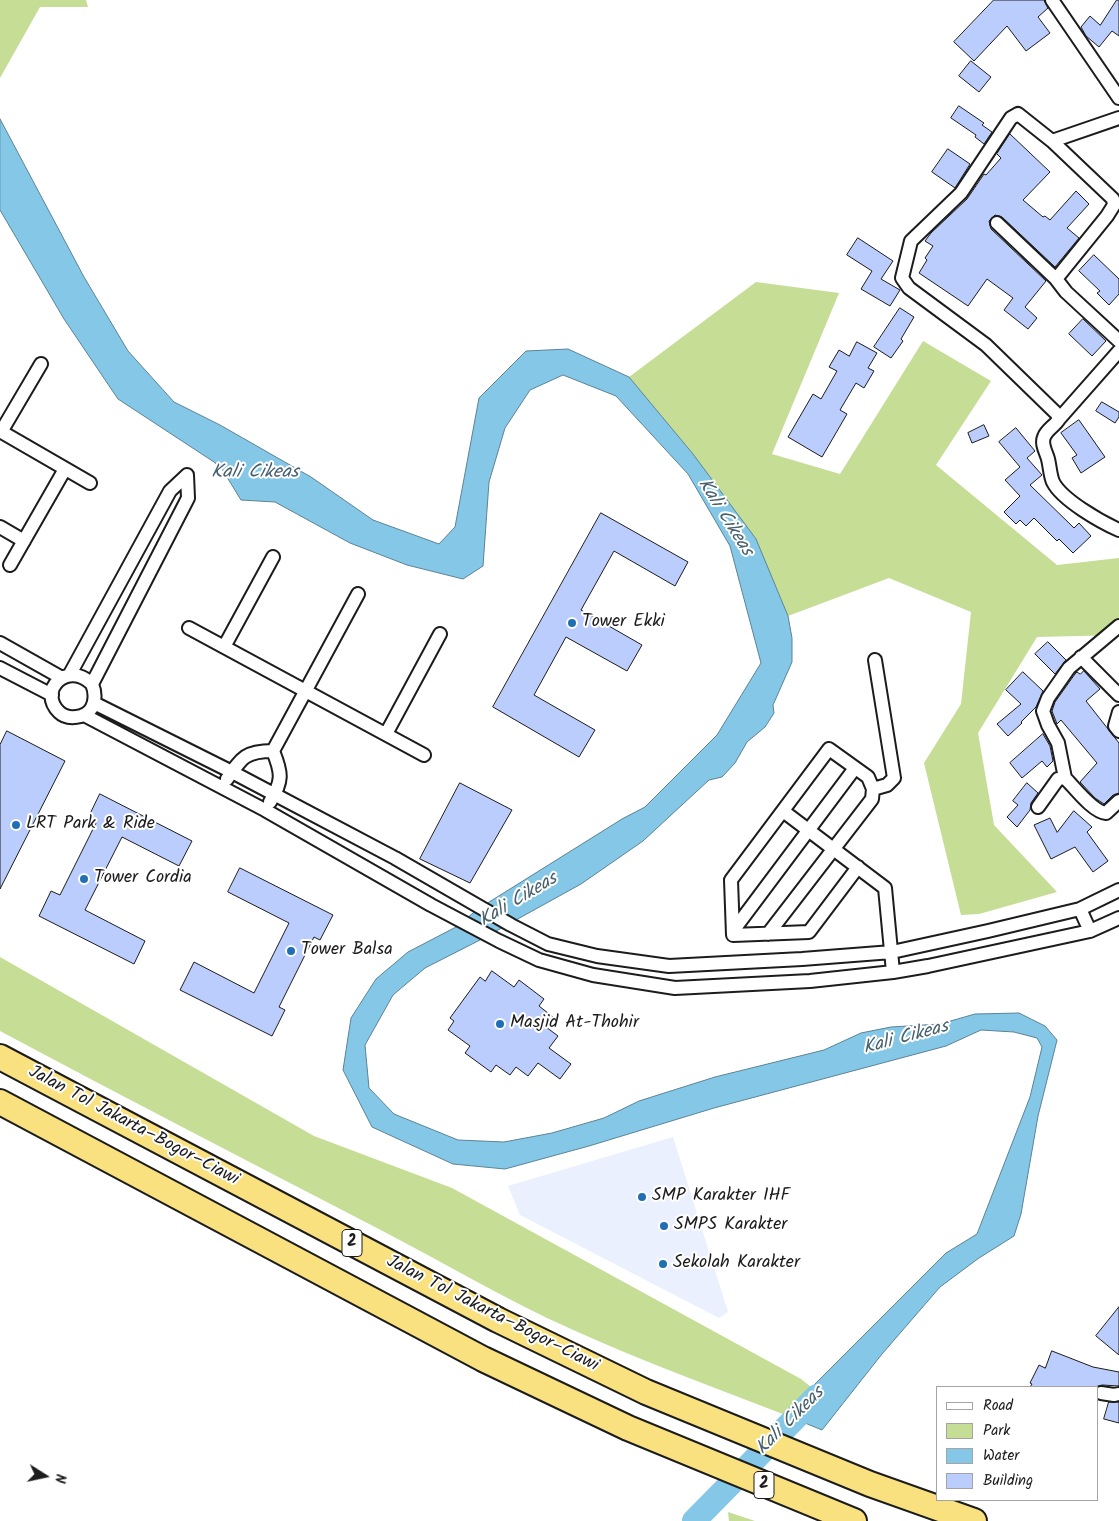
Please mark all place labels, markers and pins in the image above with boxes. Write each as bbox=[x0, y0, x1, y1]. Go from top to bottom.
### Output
place label: Tower Ekki bbox=[582, 612, 665, 634]
marker: Tower Ekki bbox=[566, 617, 578, 629]
place label: LRT Park & Ride bbox=[26, 814, 155, 836]
marker: LRT Park & Ride bbox=[10, 819, 22, 831]
place label: Tower Cordia bbox=[94, 868, 192, 890]
marker: Tower Cordia bbox=[78, 873, 90, 885]
place label: Tower Balsa bbox=[301, 940, 393, 962]
marker: Tower Balsa bbox=[285, 945, 297, 957]
place label: Masjid At-Thohir bbox=[510, 1013, 639, 1035]
marker: Masjid At-Thohir bbox=[494, 1018, 506, 1030]
place label: SMP Karakter IHF bbox=[652, 1186, 790, 1208]
marker: SMP Karakter IHF bbox=[636, 1191, 648, 1203]
place label: SMPS Karakter bbox=[674, 1215, 787, 1237]
marker: SMPS Karakter bbox=[658, 1220, 670, 1232]
place label: Sekolah Karakter bbox=[673, 1253, 800, 1275]
marker: Sekolah Karakter bbox=[657, 1258, 669, 1270]

